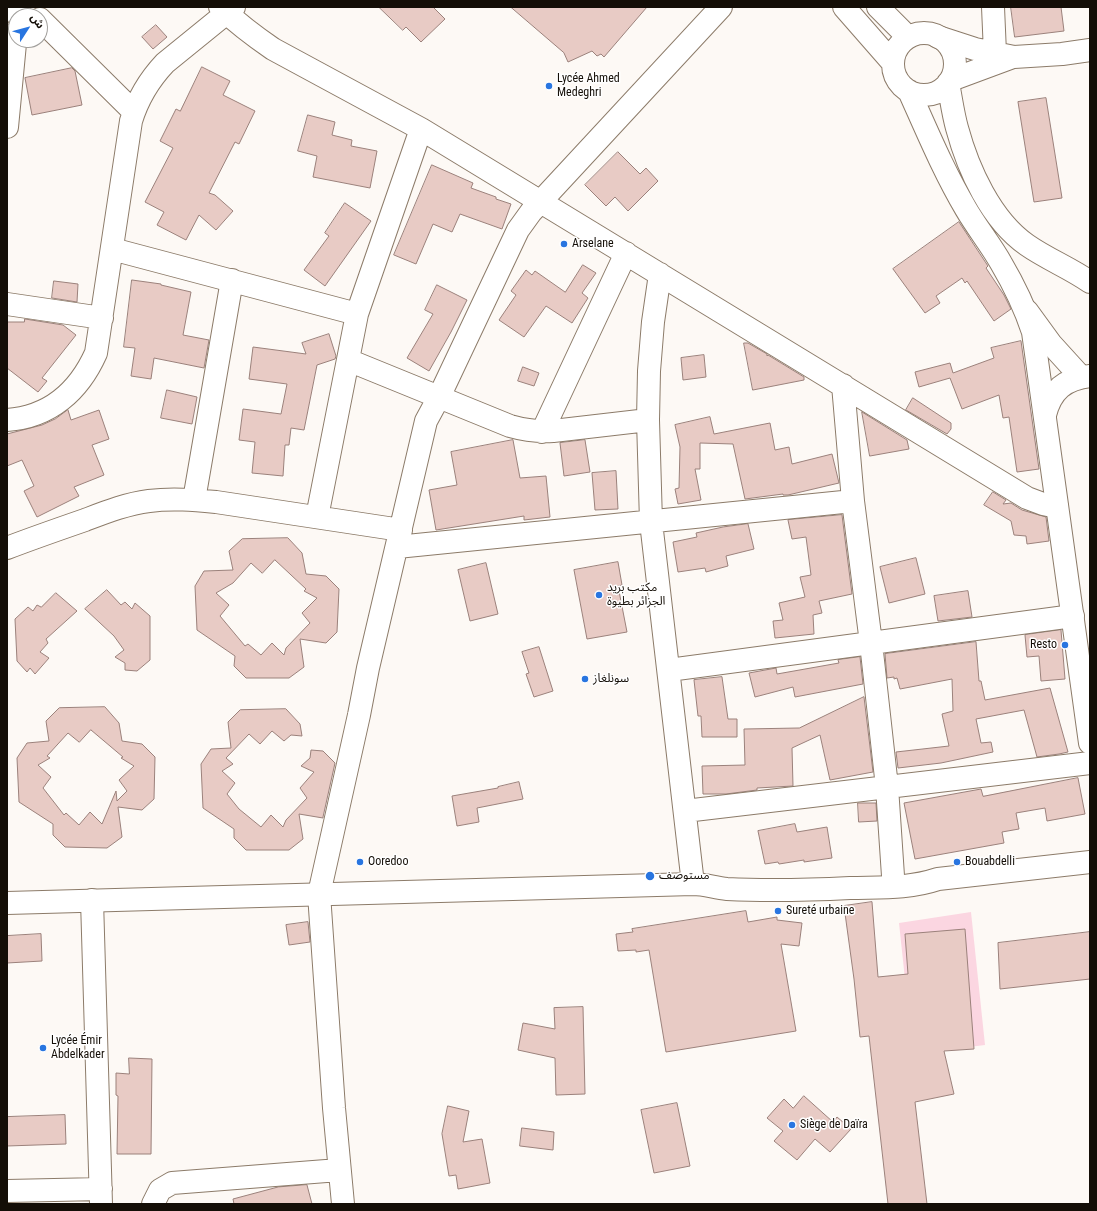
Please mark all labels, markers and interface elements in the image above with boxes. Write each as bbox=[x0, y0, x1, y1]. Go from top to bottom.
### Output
north arrow bbox=[8, 8, 48, 48]
text: ش bbox=[28, 11, 47, 31]
place label: Lycée Ahmed Medeghri bbox=[557, 72, 620, 100]
marker: Lycée Ahmed Medeghri bbox=[544, 81, 554, 91]
place label: Arselane bbox=[572, 237, 614, 251]
marker: Arselane bbox=[559, 239, 569, 249]
place label: مكتب بريد الجزائر بطيوة bbox=[607, 581, 665, 609]
marker: مكتب بريد الجزائر بطيوة bbox=[594, 590, 604, 600]
place label: Resto bbox=[1030, 638, 1057, 652]
marker: Resto bbox=[1060, 640, 1070, 650]
place label: سونلغاز bbox=[593, 672, 629, 686]
marker: سونلغاز bbox=[580, 674, 590, 684]
place label: Ooredoo bbox=[368, 855, 408, 869]
place label: Bouabdelli bbox=[965, 855, 1015, 869]
marker: Ooredoo bbox=[355, 857, 365, 867]
marker: Bouabdelli bbox=[952, 857, 962, 867]
place label: مستوصف bbox=[659, 869, 710, 883]
marker: مستوصف bbox=[644, 870, 656, 882]
place label: Sureté urbaine bbox=[786, 904, 854, 918]
marker: Sureté urbaine bbox=[773, 906, 783, 916]
place label: Lycée Émir Abdelkader bbox=[51, 1034, 105, 1062]
marker: Lycée Émir Abdelkader bbox=[38, 1043, 48, 1053]
place label: Siège de Daïra bbox=[800, 1118, 868, 1132]
marker: Siège de Daïra bbox=[787, 1120, 797, 1130]

